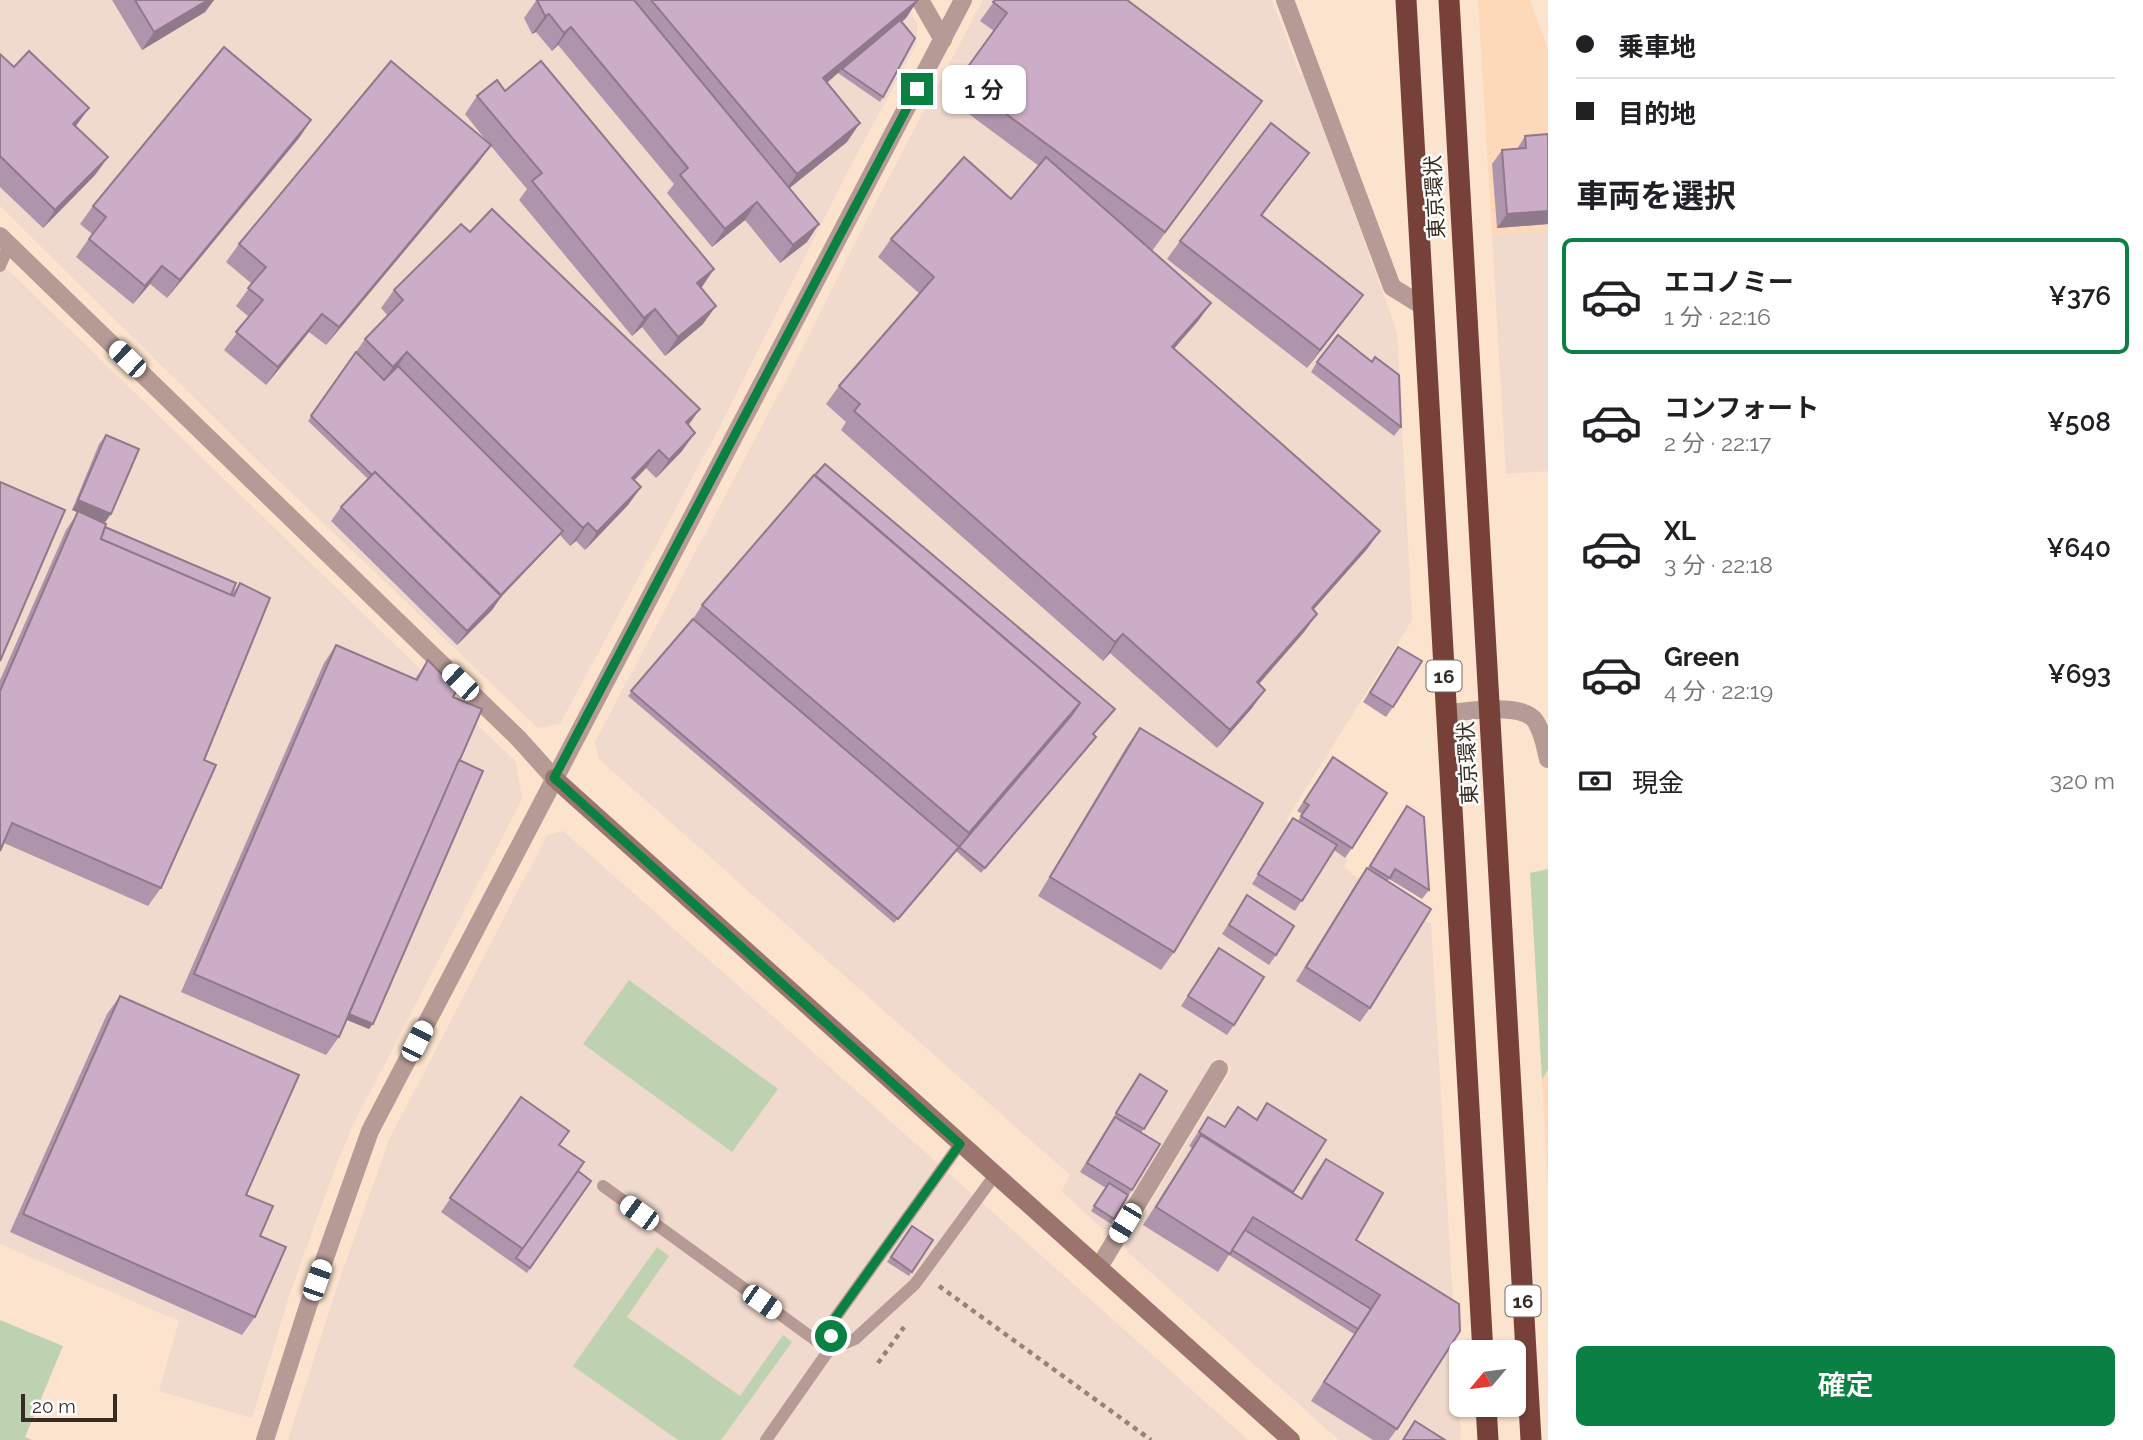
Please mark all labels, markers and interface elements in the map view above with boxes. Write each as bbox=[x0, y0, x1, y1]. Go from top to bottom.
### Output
text: 乗車地 bbox=[1618, 32, 1696, 62]
callout: 1 分 bbox=[942, 64, 1026, 114]
route end bbox=[901, 73, 933, 105]
text: 1 分 bbox=[964, 76, 1004, 103]
text: 目的地 bbox=[1618, 99, 1696, 129]
street label: 東京環状 bbox=[1420, 154, 1449, 240]
text: 車両を選択 bbox=[1576, 177, 1736, 214]
icon: car bbox=[1580, 265, 1643, 328]
text: エコノミー bbox=[1664, 267, 1794, 297]
text: ¥376 bbox=[2049, 281, 2111, 311]
text: 1 分 · 22:16 bbox=[1664, 303, 1771, 330]
car bbox=[105, 337, 150, 381]
icon: car bbox=[1580, 391, 1643, 454]
text: コンフォート bbox=[1664, 393, 1819, 423]
text: ¥508 bbox=[2047, 407, 2111, 437]
text: 2 分 · 22:17 bbox=[1664, 429, 1771, 456]
text: XL bbox=[1664, 516, 1696, 546]
icon: car bbox=[1580, 517, 1643, 580]
text: ¥640 bbox=[2046, 533, 2111, 563]
text: 3 分 · 22:18 bbox=[1664, 551, 1773, 578]
text: Green bbox=[1664, 642, 1740, 672]
icon: car bbox=[1580, 643, 1643, 706]
text: ¥693 bbox=[2047, 659, 2111, 689]
car bbox=[438, 660, 483, 704]
road number: 16 bbox=[1426, 660, 1462, 692]
text: 4 分 · 22:19 bbox=[1664, 677, 1773, 704]
street label: 東京環状 bbox=[1453, 720, 1482, 806]
icon: cash bbox=[1576, 762, 1614, 800]
text: 320 m bbox=[2050, 767, 2115, 794]
text: 現金 bbox=[1632, 768, 1684, 798]
car bbox=[399, 1018, 436, 1064]
car bbox=[616, 1192, 663, 1234]
car bbox=[1106, 1200, 1145, 1246]
car bbox=[301, 1257, 334, 1303]
car bbox=[739, 1281, 786, 1323]
road number: 16 bbox=[1506, 1286, 1540, 1316]
route start bbox=[815, 1320, 847, 1352]
north arrow bbox=[1449, 1340, 1526, 1418]
map controls bbox=[1449, 1340, 1526, 1417]
button: 確定 bbox=[1576, 1346, 2115, 1426]
scale bar bbox=[21, 1391, 117, 1423]
text: 20 m bbox=[32, 1395, 76, 1417]

